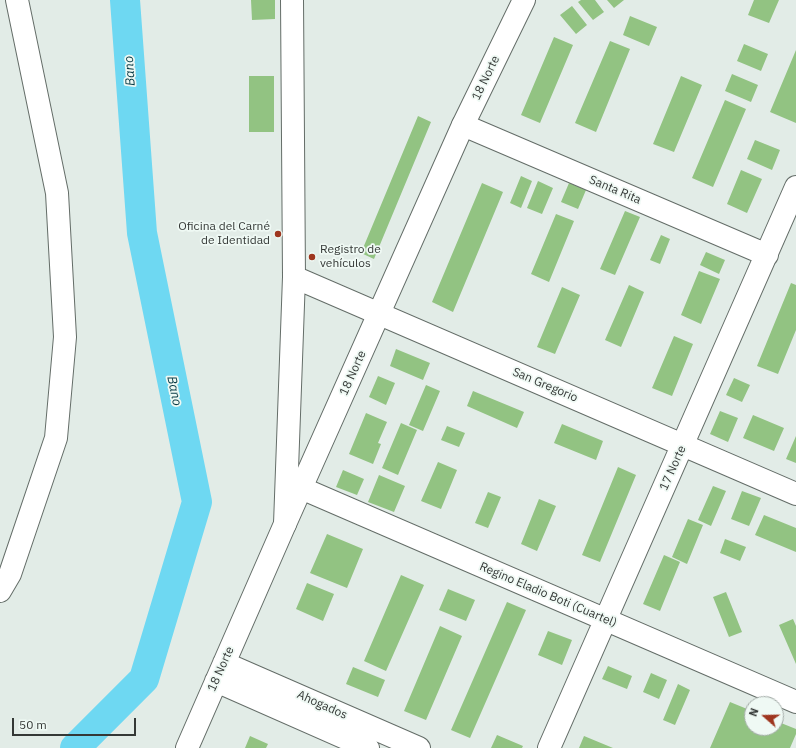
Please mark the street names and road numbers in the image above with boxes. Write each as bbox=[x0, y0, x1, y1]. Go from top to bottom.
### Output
street label: 18 Norte bbox=[469, 53, 503, 103]
street label: Santa Rita bbox=[587, 173, 643, 207]
street label: 18 Norte bbox=[337, 348, 369, 398]
street label: San Gregorio bbox=[510, 365, 580, 405]
street label: 17 Norte bbox=[657, 443, 689, 493]
street label: Regino Eladio Boti (Cuartel) bbox=[477, 560, 619, 630]
street label: 18 Norte bbox=[205, 644, 237, 694]
street label: Ahogados bbox=[295, 688, 349, 722]

